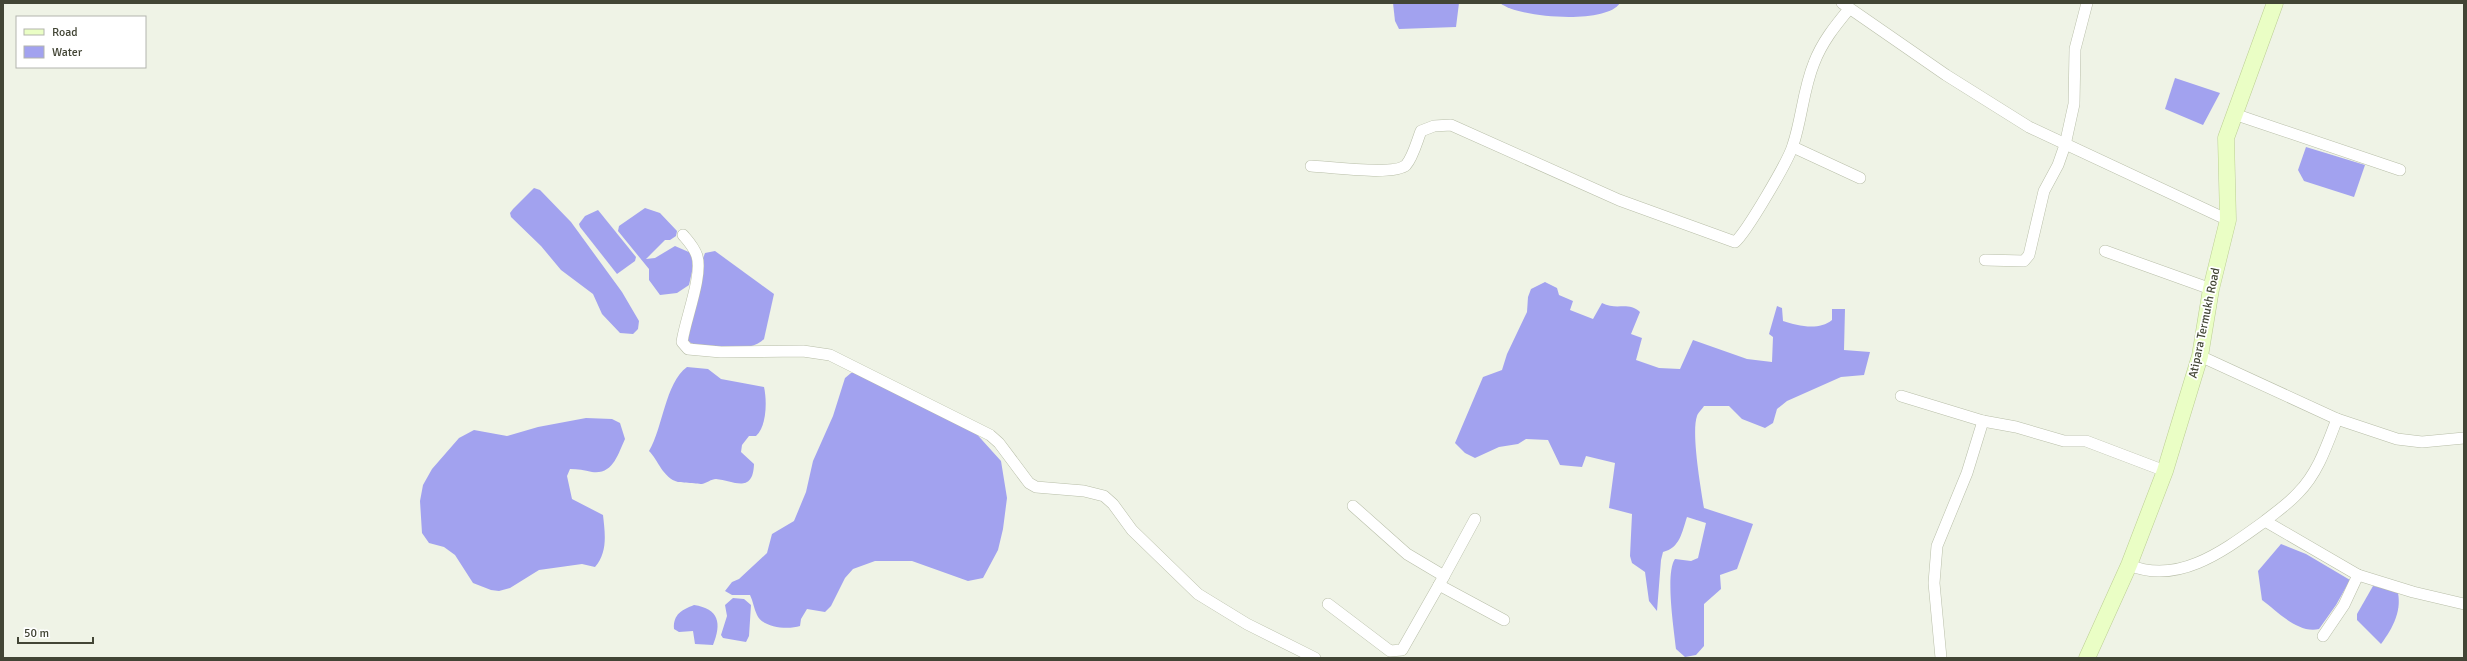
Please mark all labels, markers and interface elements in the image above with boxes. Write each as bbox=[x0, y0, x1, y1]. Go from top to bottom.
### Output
legend bbox=[16, 16, 146, 68]
text: Road bbox=[52, 25, 78, 40]
text: Water bbox=[52, 45, 83, 60]
street label: Atipara Termukh Road bbox=[2185, 267, 2224, 380]
scale bar bbox=[18, 619, 93, 645]
text: 50 m bbox=[24, 626, 49, 641]

